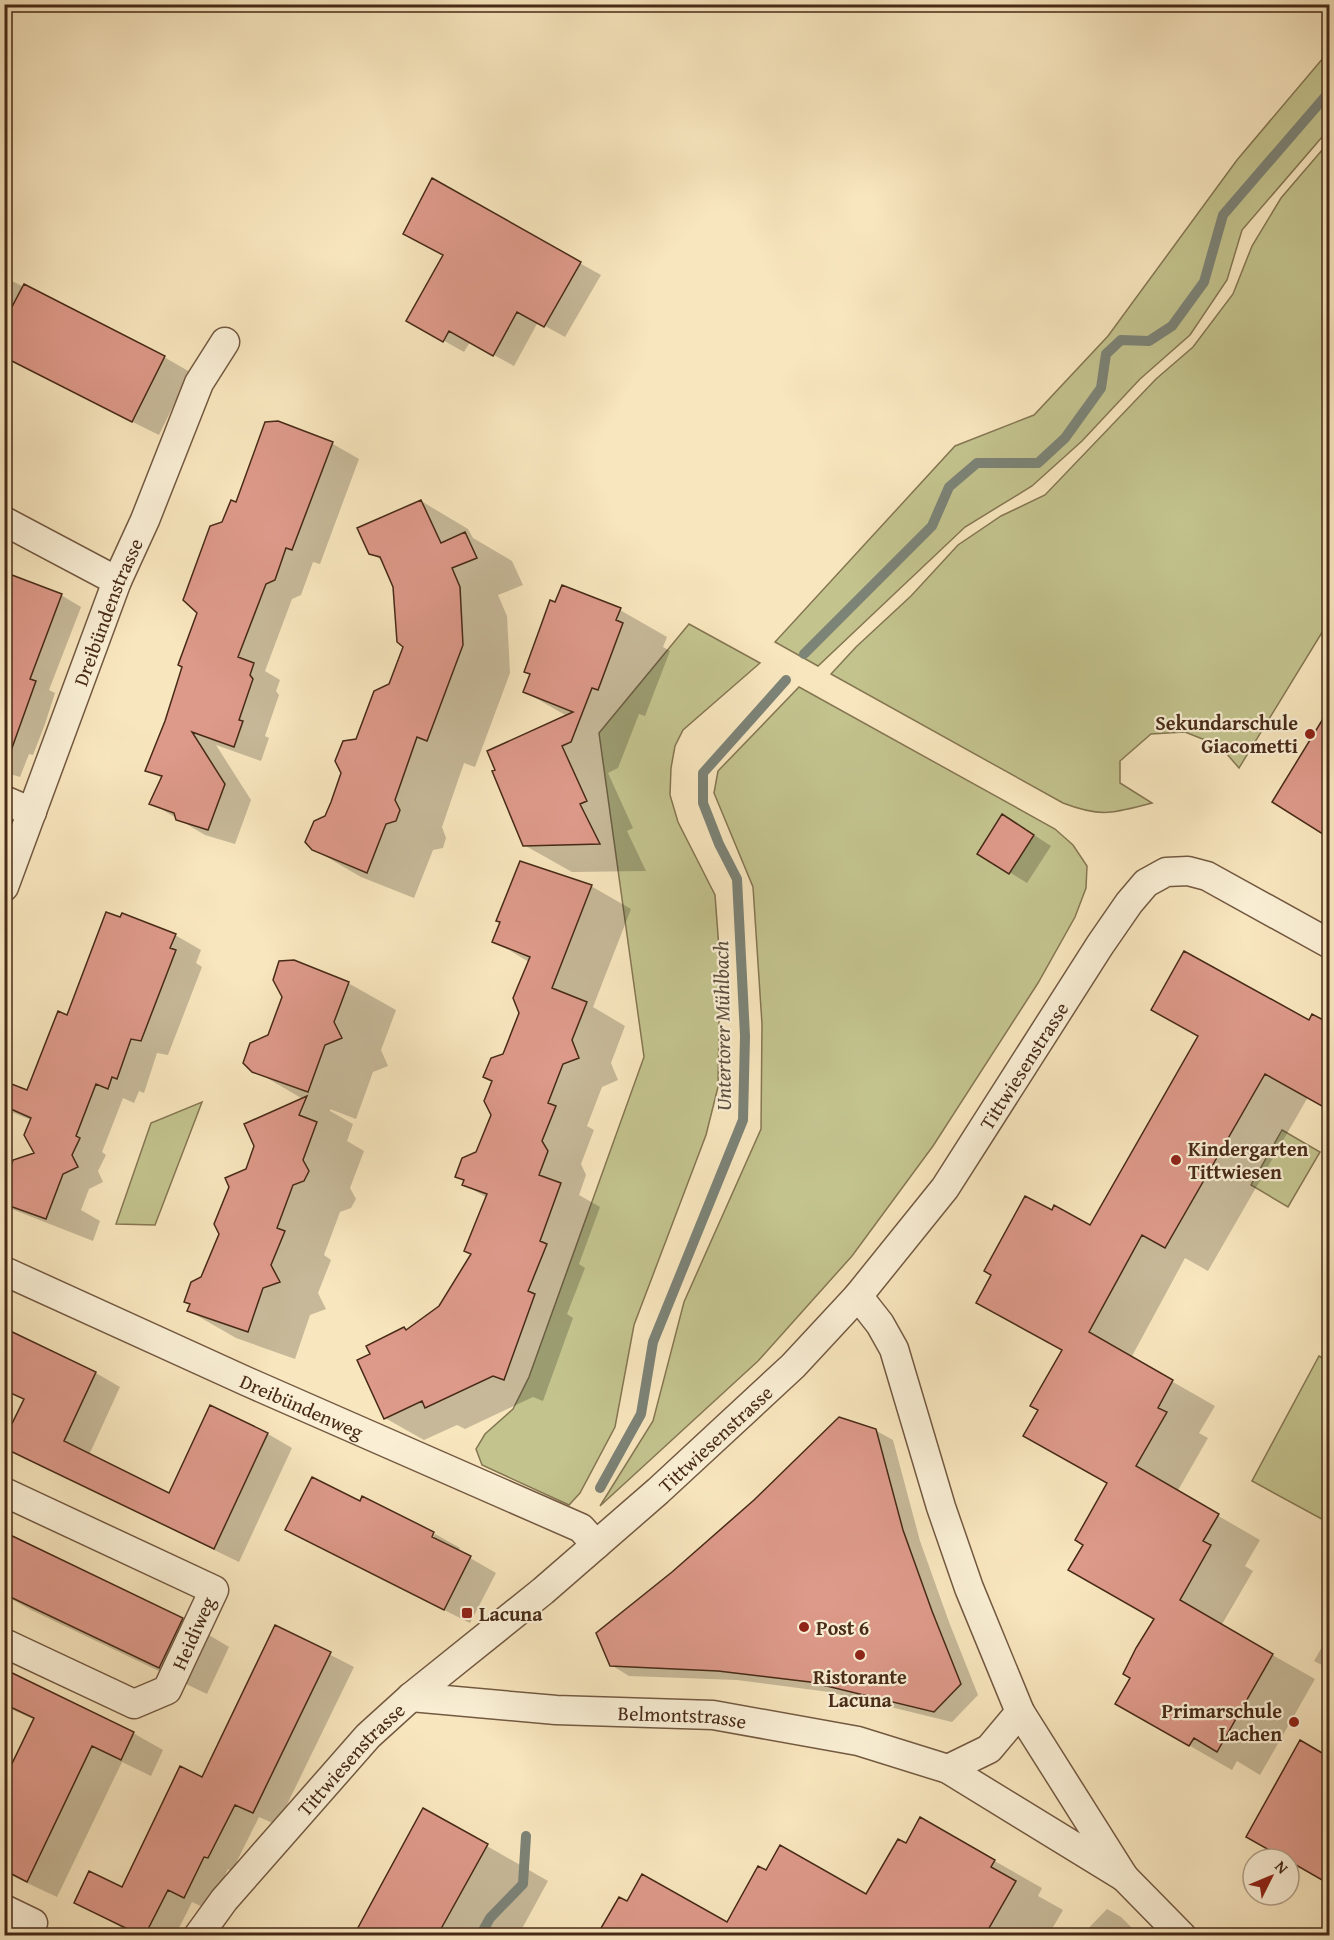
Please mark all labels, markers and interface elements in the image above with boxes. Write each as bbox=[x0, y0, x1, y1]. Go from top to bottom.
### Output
street label: Dreibündenstrasse bbox=[65, 533, 149, 690]
place label: Sekundarschule Giacometti bbox=[1155, 708, 1298, 760]
marker: Sekundarschule Giacometti bbox=[1303, 727, 1317, 741]
water label: Untertorer Mühlbach bbox=[705, 940, 739, 1112]
street label: Tittwiesenstrasse bbox=[972, 996, 1075, 1135]
place label: Kindergarten Tittwiesen bbox=[1188, 1134, 1309, 1186]
marker: Kindergarten Tittwiesen bbox=[1169, 1153, 1183, 1167]
street label: Dreibündenweg bbox=[236, 1366, 368, 1445]
street label: Tittwiesenstrasse bbox=[651, 1378, 779, 1499]
street label: Heidiweg bbox=[164, 1592, 222, 1674]
place label: Lacuna bbox=[479, 1599, 543, 1628]
marker: Lacuna bbox=[460, 1606, 474, 1620]
place label: Post 6 bbox=[816, 1613, 869, 1642]
marker: Post 6 bbox=[797, 1620, 811, 1634]
marker: Ristorante Lacuna bbox=[853, 1648, 867, 1662]
place label: Ristorante Lacuna bbox=[813, 1662, 907, 1714]
street label: Tittwiesenstrasse bbox=[290, 1695, 411, 1822]
place label: Primarschule Lachen bbox=[1162, 1696, 1282, 1748]
street label: Belmontstrasse bbox=[617, 1697, 749, 1735]
marker: Primarschule Lachen bbox=[1287, 1715, 1301, 1729]
north arrow bbox=[1241, 1847, 1301, 1907]
text: N bbox=[1270, 1855, 1295, 1879]

